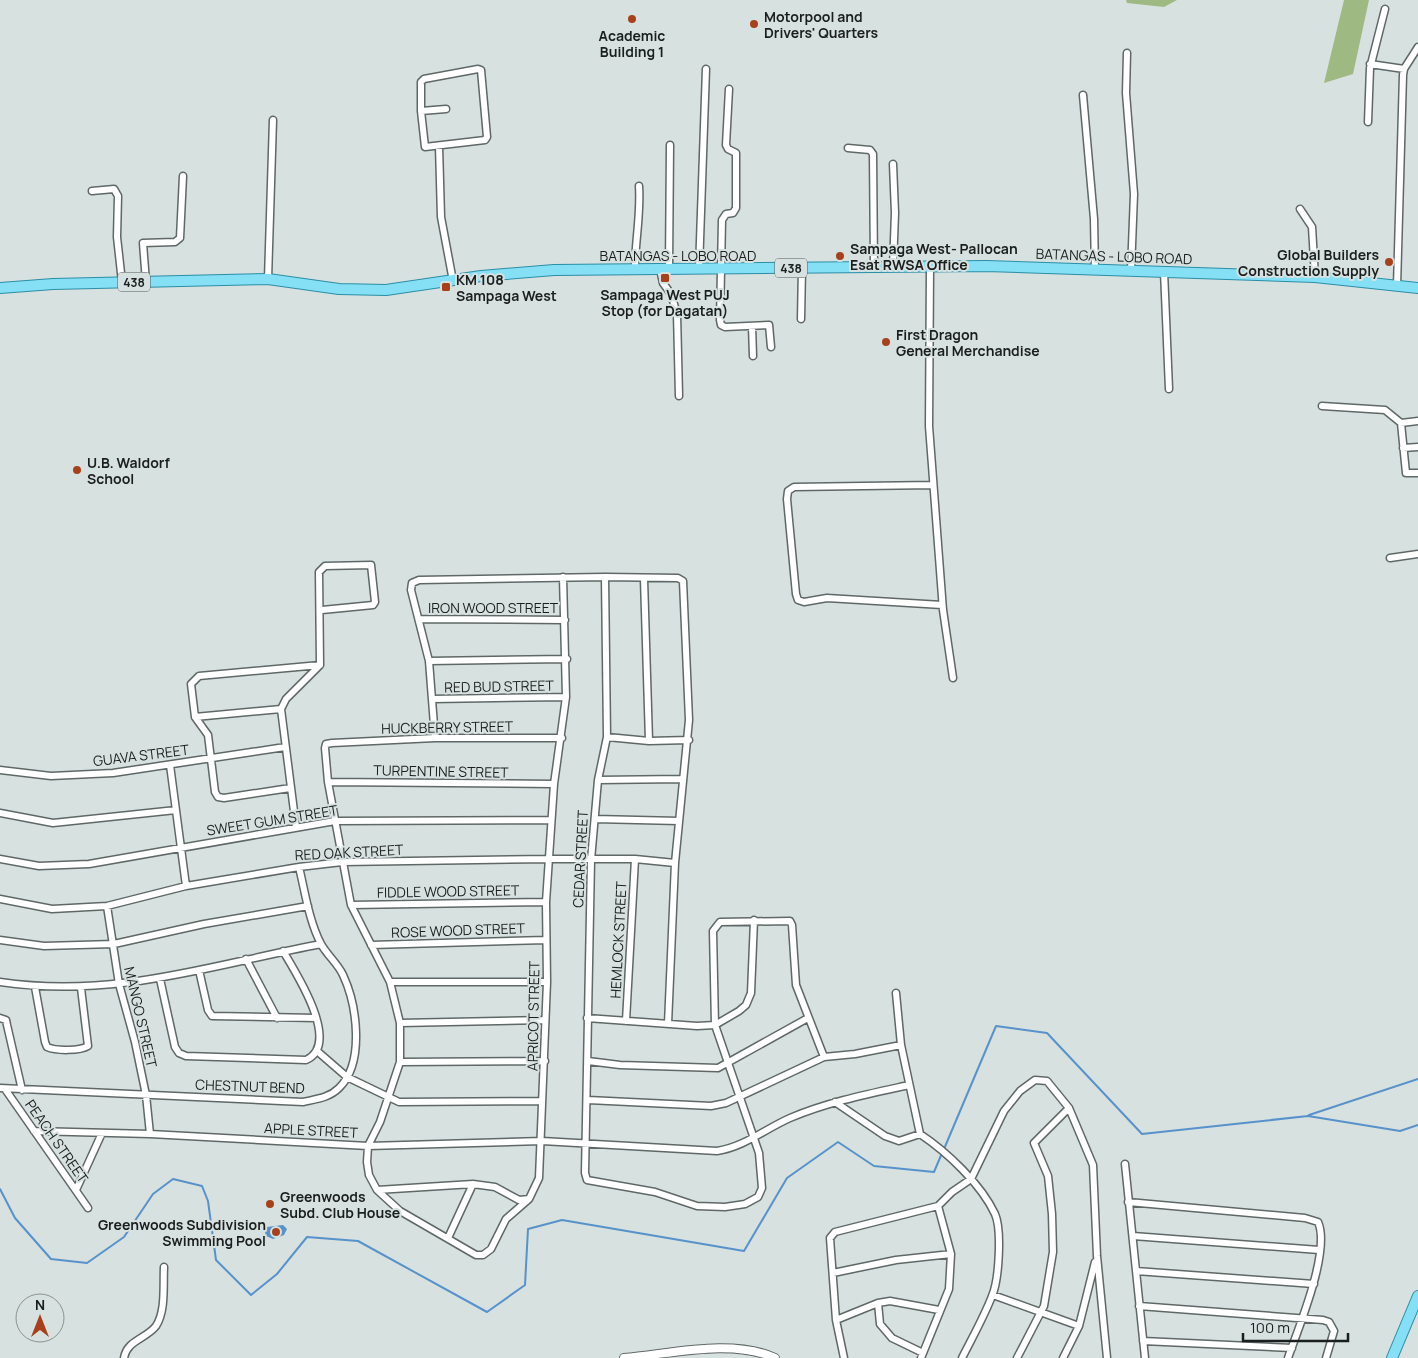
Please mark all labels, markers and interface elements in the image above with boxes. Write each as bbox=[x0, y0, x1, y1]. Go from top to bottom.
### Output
place label: Motorpool and Drivers' Quarters bbox=[764, 7, 879, 42]
marker: Academic Building 1 bbox=[626, 13, 638, 25]
marker: Motorpool and Drivers' Quarters bbox=[748, 18, 760, 30]
place label: Academic Building 1 bbox=[599, 26, 665, 61]
place label: Sampaga West- Pallocan Esat RWSA Office bbox=[850, 239, 1018, 274]
street label: BATANGAS - LOBO ROAD bbox=[1035, 244, 1193, 268]
place label: Global Builders Construction Supply bbox=[1238, 245, 1379, 280]
street label: BATANGAS - LOBO ROAD bbox=[600, 246, 756, 265]
marker: Sampaga West- Pallocan Esat RWSA Office bbox=[834, 250, 846, 262]
marker: Global Builders Construction Supply bbox=[1383, 256, 1395, 268]
road number: 438 bbox=[775, 258, 807, 278]
place label: KM 108 Sampaga West bbox=[456, 270, 557, 305]
road number: 438 bbox=[118, 272, 150, 292]
marker: Sampaga West PUJ Stop (for Dagatan) bbox=[659, 272, 671, 284]
marker: KM 108 Sampaga West bbox=[440, 281, 452, 293]
place label: Sampaga West PUJ Stop (for Dagatan) bbox=[600, 285, 730, 320]
place label: First Dragon General Merchandise bbox=[896, 325, 1040, 360]
marker: First Dragon General Merchandise bbox=[880, 336, 892, 348]
place label: U.B. Waldorf School bbox=[87, 453, 170, 488]
marker: U.B. Waldorf School bbox=[71, 464, 83, 476]
street label: IRON WOOD STREET bbox=[428, 598, 559, 617]
street label: RED BUD STREET bbox=[444, 676, 555, 696]
street label: HUCKBERRY STREET bbox=[381, 716, 514, 738]
street label: GUAVA STREET bbox=[92, 740, 191, 770]
street label: TURPENTINE STREET bbox=[373, 760, 509, 782]
street label: SWEET GUM STREET bbox=[205, 800, 340, 840]
street label: CEDAR STREET bbox=[568, 809, 592, 908]
street label: RED OAK STREET bbox=[294, 840, 404, 864]
street label: FIDDLE WOOD STREET bbox=[377, 880, 520, 902]
street label: HEMLOCK STREET bbox=[605, 880, 631, 999]
street label: ROSE WOOD STREET bbox=[391, 918, 526, 942]
street label: APRICOT STREET bbox=[523, 960, 543, 1071]
street label: MANGO STREET bbox=[120, 965, 162, 1070]
street label: CHESTNUT BEND bbox=[195, 1075, 305, 1097]
street label: PEACH STREET bbox=[21, 1096, 93, 1187]
street label: APPLE STREET bbox=[264, 1118, 359, 1142]
place label: Greenwoods Subd. Club House bbox=[280, 1187, 400, 1222]
marker: Greenwoods Subd. Club House bbox=[264, 1198, 276, 1210]
place label: Greenwoods Subdivision Swimming Pool bbox=[98, 1215, 266, 1250]
marker: Greenwoods Subdivision Swimming Pool bbox=[270, 1226, 282, 1238]
north arrow bbox=[15, 1293, 65, 1343]
text: N bbox=[35, 1295, 45, 1314]
scale bar bbox=[1243, 1310, 1348, 1342]
text: 100 m bbox=[1250, 1317, 1290, 1338]

